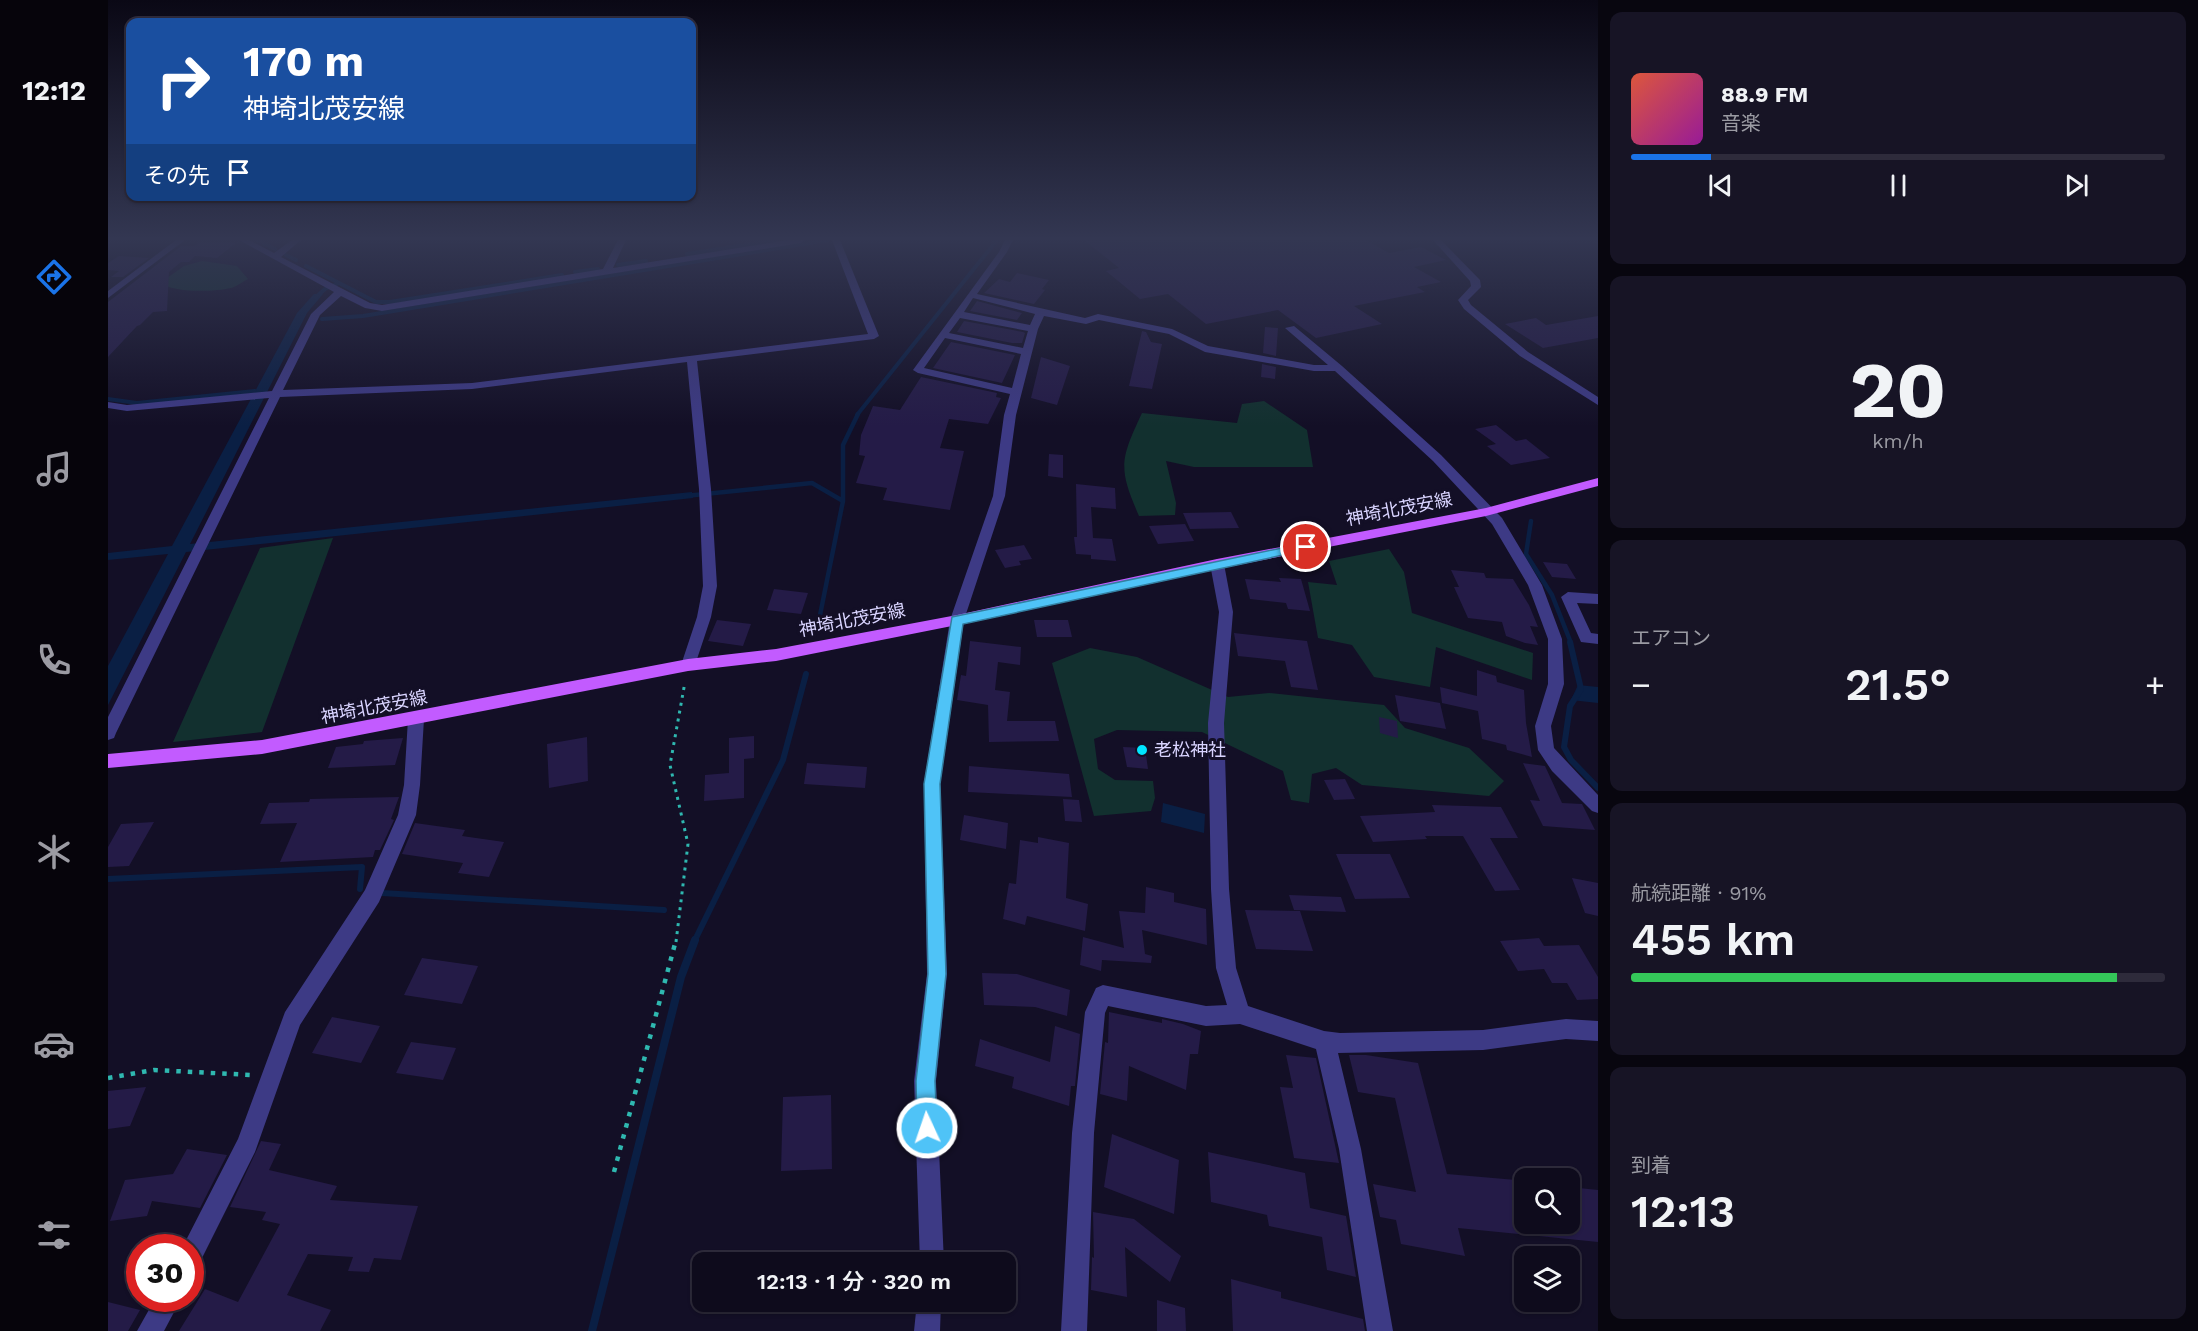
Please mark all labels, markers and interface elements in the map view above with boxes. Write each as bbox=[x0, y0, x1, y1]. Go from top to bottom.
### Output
text: 170 m bbox=[243, 37, 364, 86]
icon: right bbox=[144, 42, 222, 120]
text: 12:12 bbox=[22, 75, 86, 107]
text: 88.9 FM bbox=[1721, 82, 1808, 107]
text: 神埼北茂安線 bbox=[243, 93, 405, 125]
text: 音楽 bbox=[1721, 111, 1761, 135]
icon: arrive bbox=[222, 156, 255, 189]
text: その先 bbox=[144, 163, 210, 188]
icon: previous bbox=[1704, 169, 1737, 202]
icon: pause bbox=[1882, 169, 1915, 202]
icon: next bbox=[2060, 169, 2093, 202]
icon: directions bbox=[33, 256, 75, 298]
text: 20 bbox=[1850, 344, 1946, 436]
text: km/h bbox=[1872, 429, 1924, 453]
icon: music bbox=[33, 448, 75, 490]
street label: 神埼北茂安線 bbox=[1344, 488, 1454, 529]
pin bbox=[1280, 521, 1331, 572]
icon: arrive bbox=[1289, 530, 1322, 563]
street label: 神埼北茂安線 bbox=[797, 599, 907, 640]
text: エアコン bbox=[1631, 626, 1711, 650]
icon: phone bbox=[33, 639, 75, 681]
text: 21.5° bbox=[1845, 658, 1951, 711]
text: − bbox=[1631, 665, 1651, 704]
text: + bbox=[2145, 665, 2165, 704]
street label: 神埼北茂安線 bbox=[319, 686, 429, 727]
place label: 老松神社 bbox=[1154, 739, 1226, 760]
marker: 老松神社 bbox=[1135, 743, 1149, 757]
icon: climate bbox=[33, 831, 75, 873]
text: 航続距離 · 91% bbox=[1631, 881, 1766, 905]
text: 455 km bbox=[1631, 913, 1795, 966]
icon: car bbox=[33, 1023, 75, 1065]
position arrow bbox=[895, 1096, 959, 1160]
text: 到着 bbox=[1631, 1153, 1671, 1177]
map controls bbox=[1514, 1168, 1580, 1312]
button: search bbox=[1514, 1168, 1580, 1234]
text: 12:13 bbox=[1631, 1185, 1735, 1238]
icon: filters bbox=[33, 1214, 75, 1256]
speed limit sign: 30 bbox=[126, 1234, 204, 1312]
button: layers bbox=[1514, 1246, 1580, 1312]
text: 12:13 · 1 分 · 320 m bbox=[757, 1269, 951, 1294]

